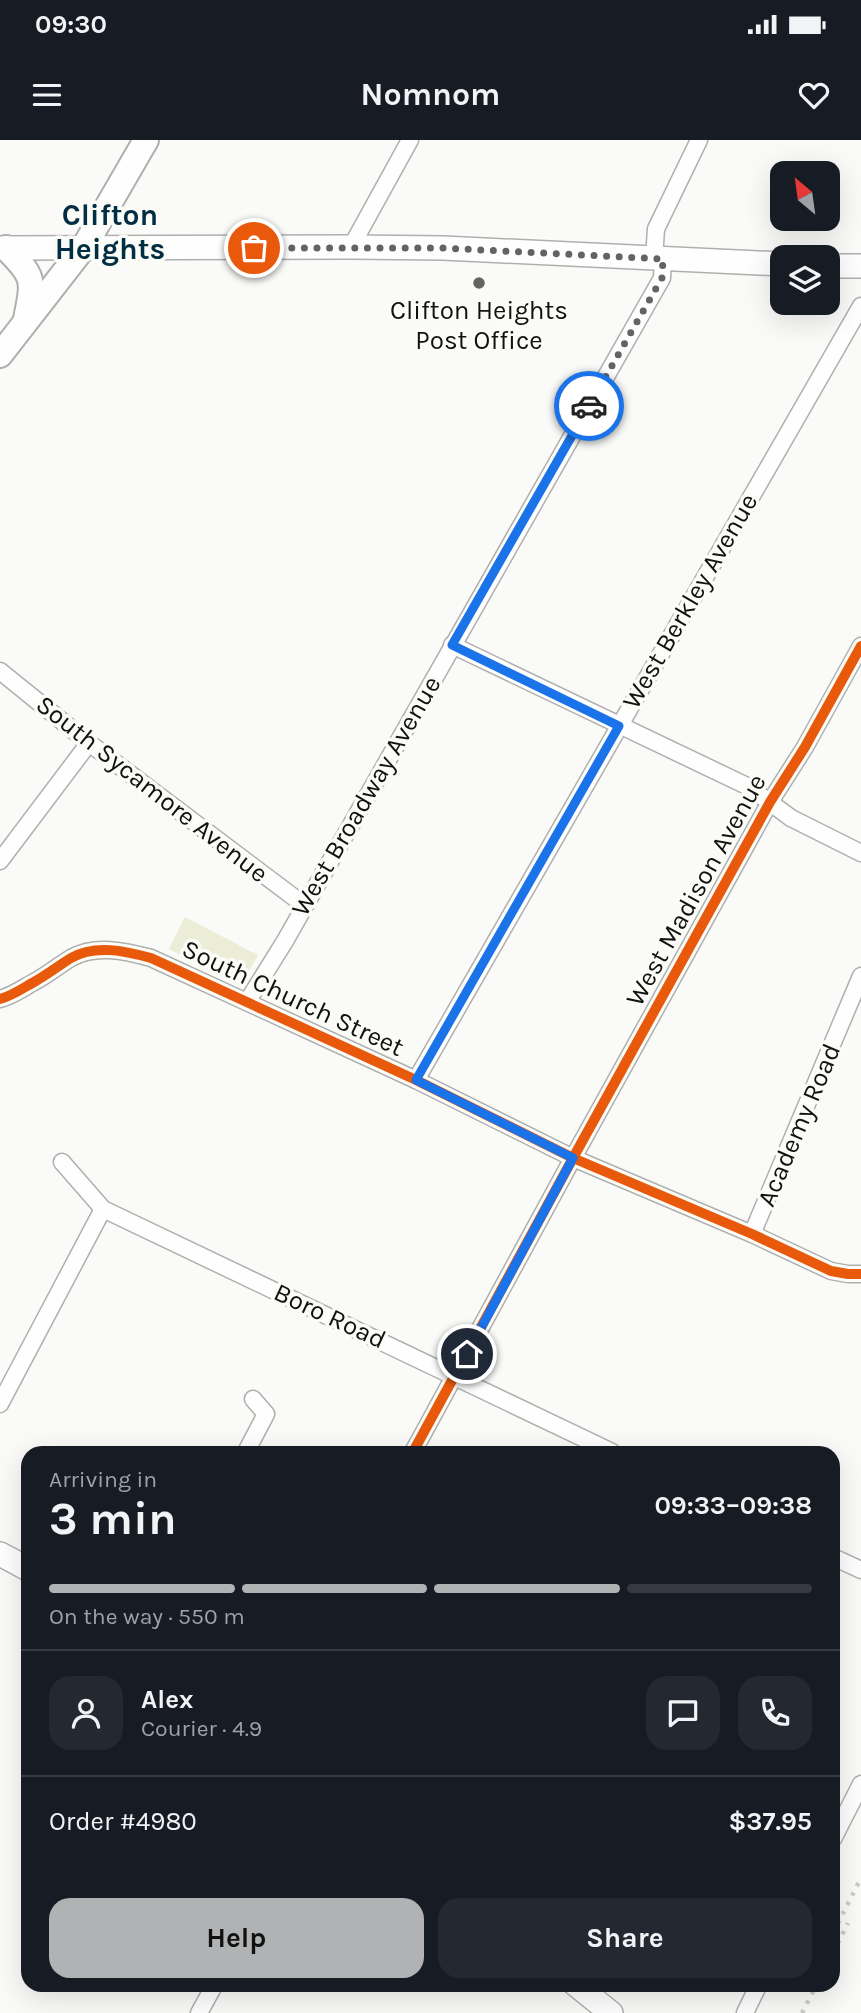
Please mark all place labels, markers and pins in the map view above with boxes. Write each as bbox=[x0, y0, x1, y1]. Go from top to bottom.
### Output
pin bbox=[224, 218, 284, 278]
marker: Clifton Heights Post Office bbox=[471, 275, 487, 291]
place label: Clifton Heights Post Office bbox=[390, 295, 568, 356]
pin bbox=[437, 1324, 497, 1384]

